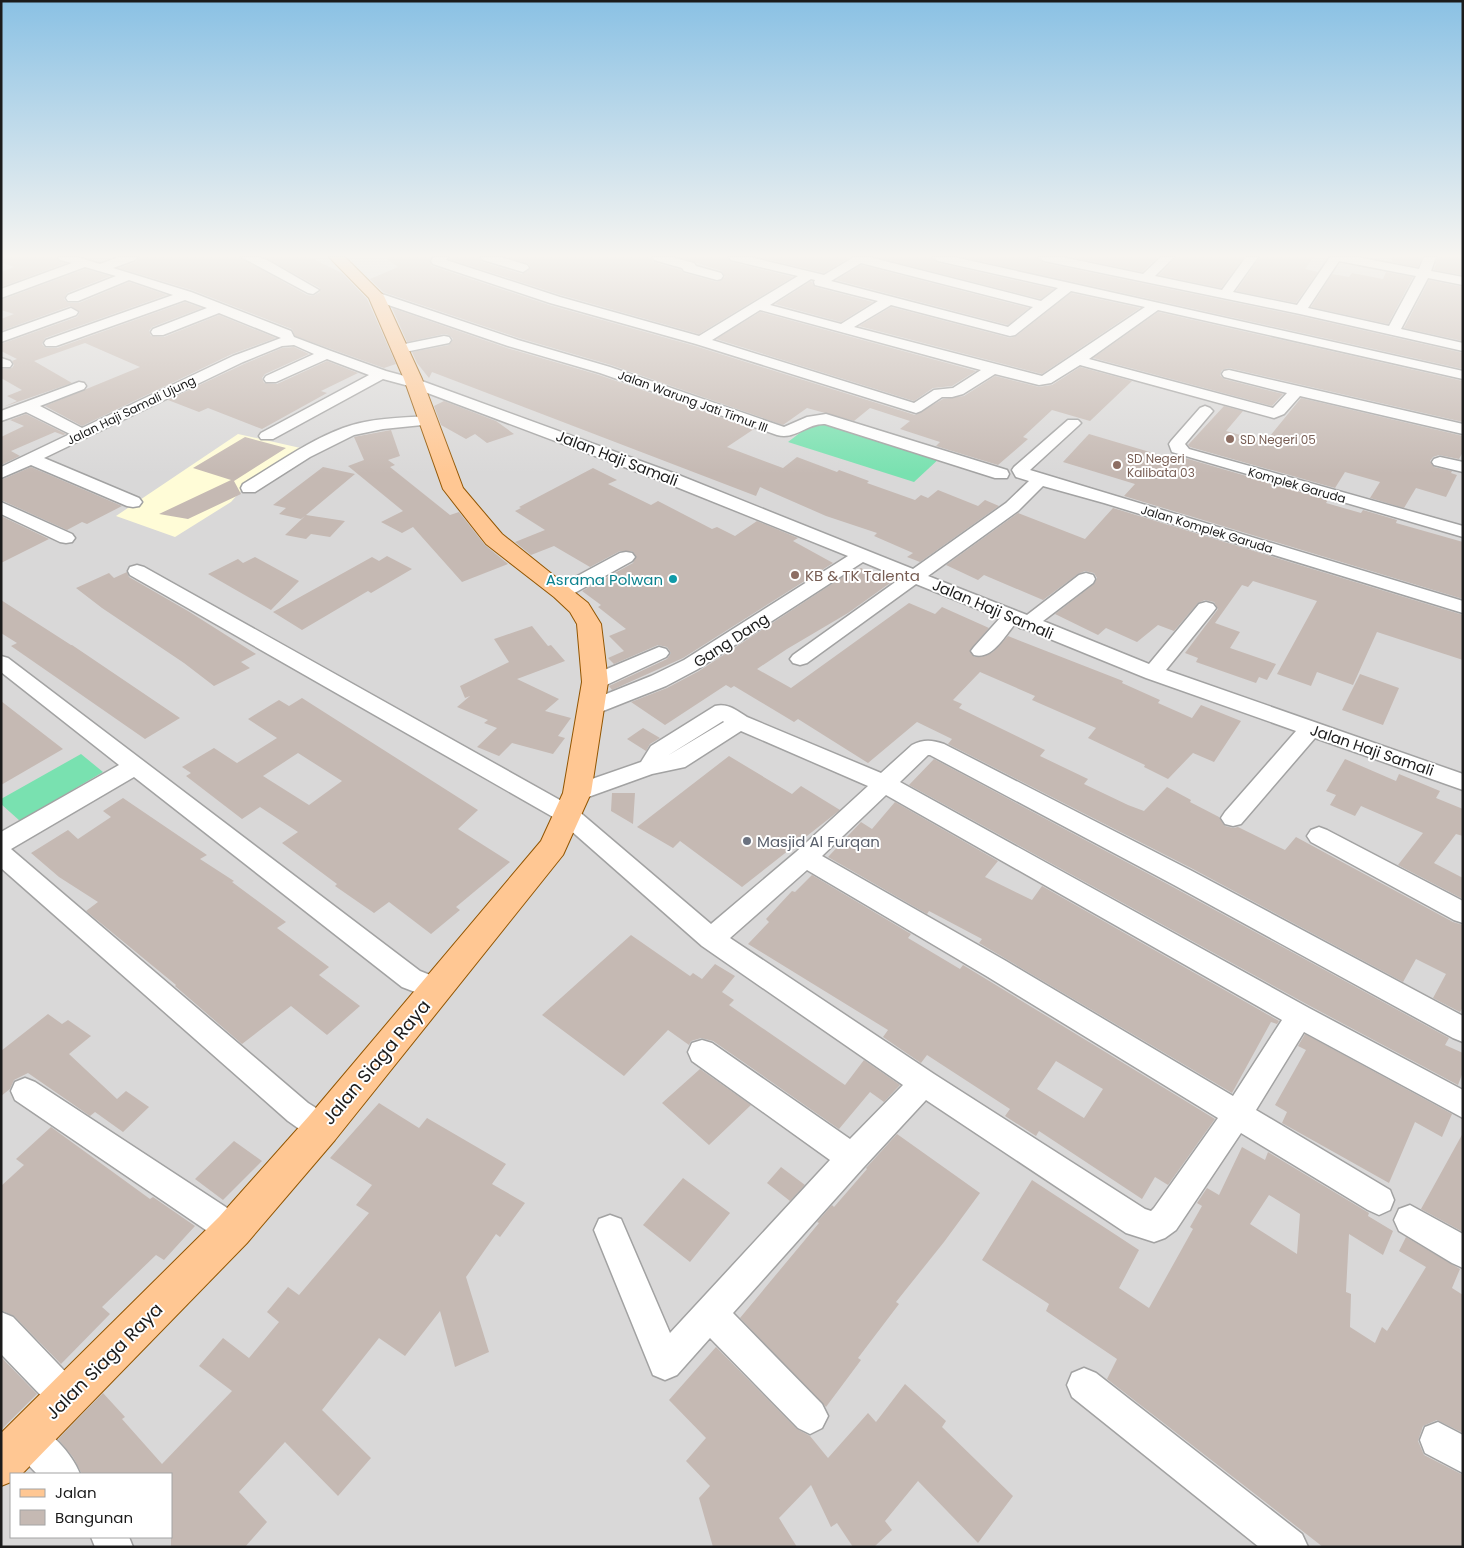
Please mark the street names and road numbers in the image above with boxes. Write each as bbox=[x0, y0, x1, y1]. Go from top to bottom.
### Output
street label: Jalan Warung Jati Timur III bbox=[616, 366, 770, 436]
street label: Jalan Haji Samali Ujung bbox=[64, 371, 198, 449]
street label: Jalan Haji Samali bbox=[553, 425, 681, 491]
street label: Komplek Garuda bbox=[1246, 463, 1348, 507]
street label: Jalan Komplek Garuda bbox=[1139, 501, 1275, 557]
street label: Jalan Haji Samali bbox=[929, 574, 1057, 644]
street label: Gang Dang bbox=[689, 608, 773, 672]
street label: Jalan Haji Samali bbox=[1307, 719, 1437, 781]
street label: Jalan Siaga Raya bbox=[316, 994, 436, 1130]
street label: Jalan Siaga Raya bbox=[40, 1297, 168, 1425]

